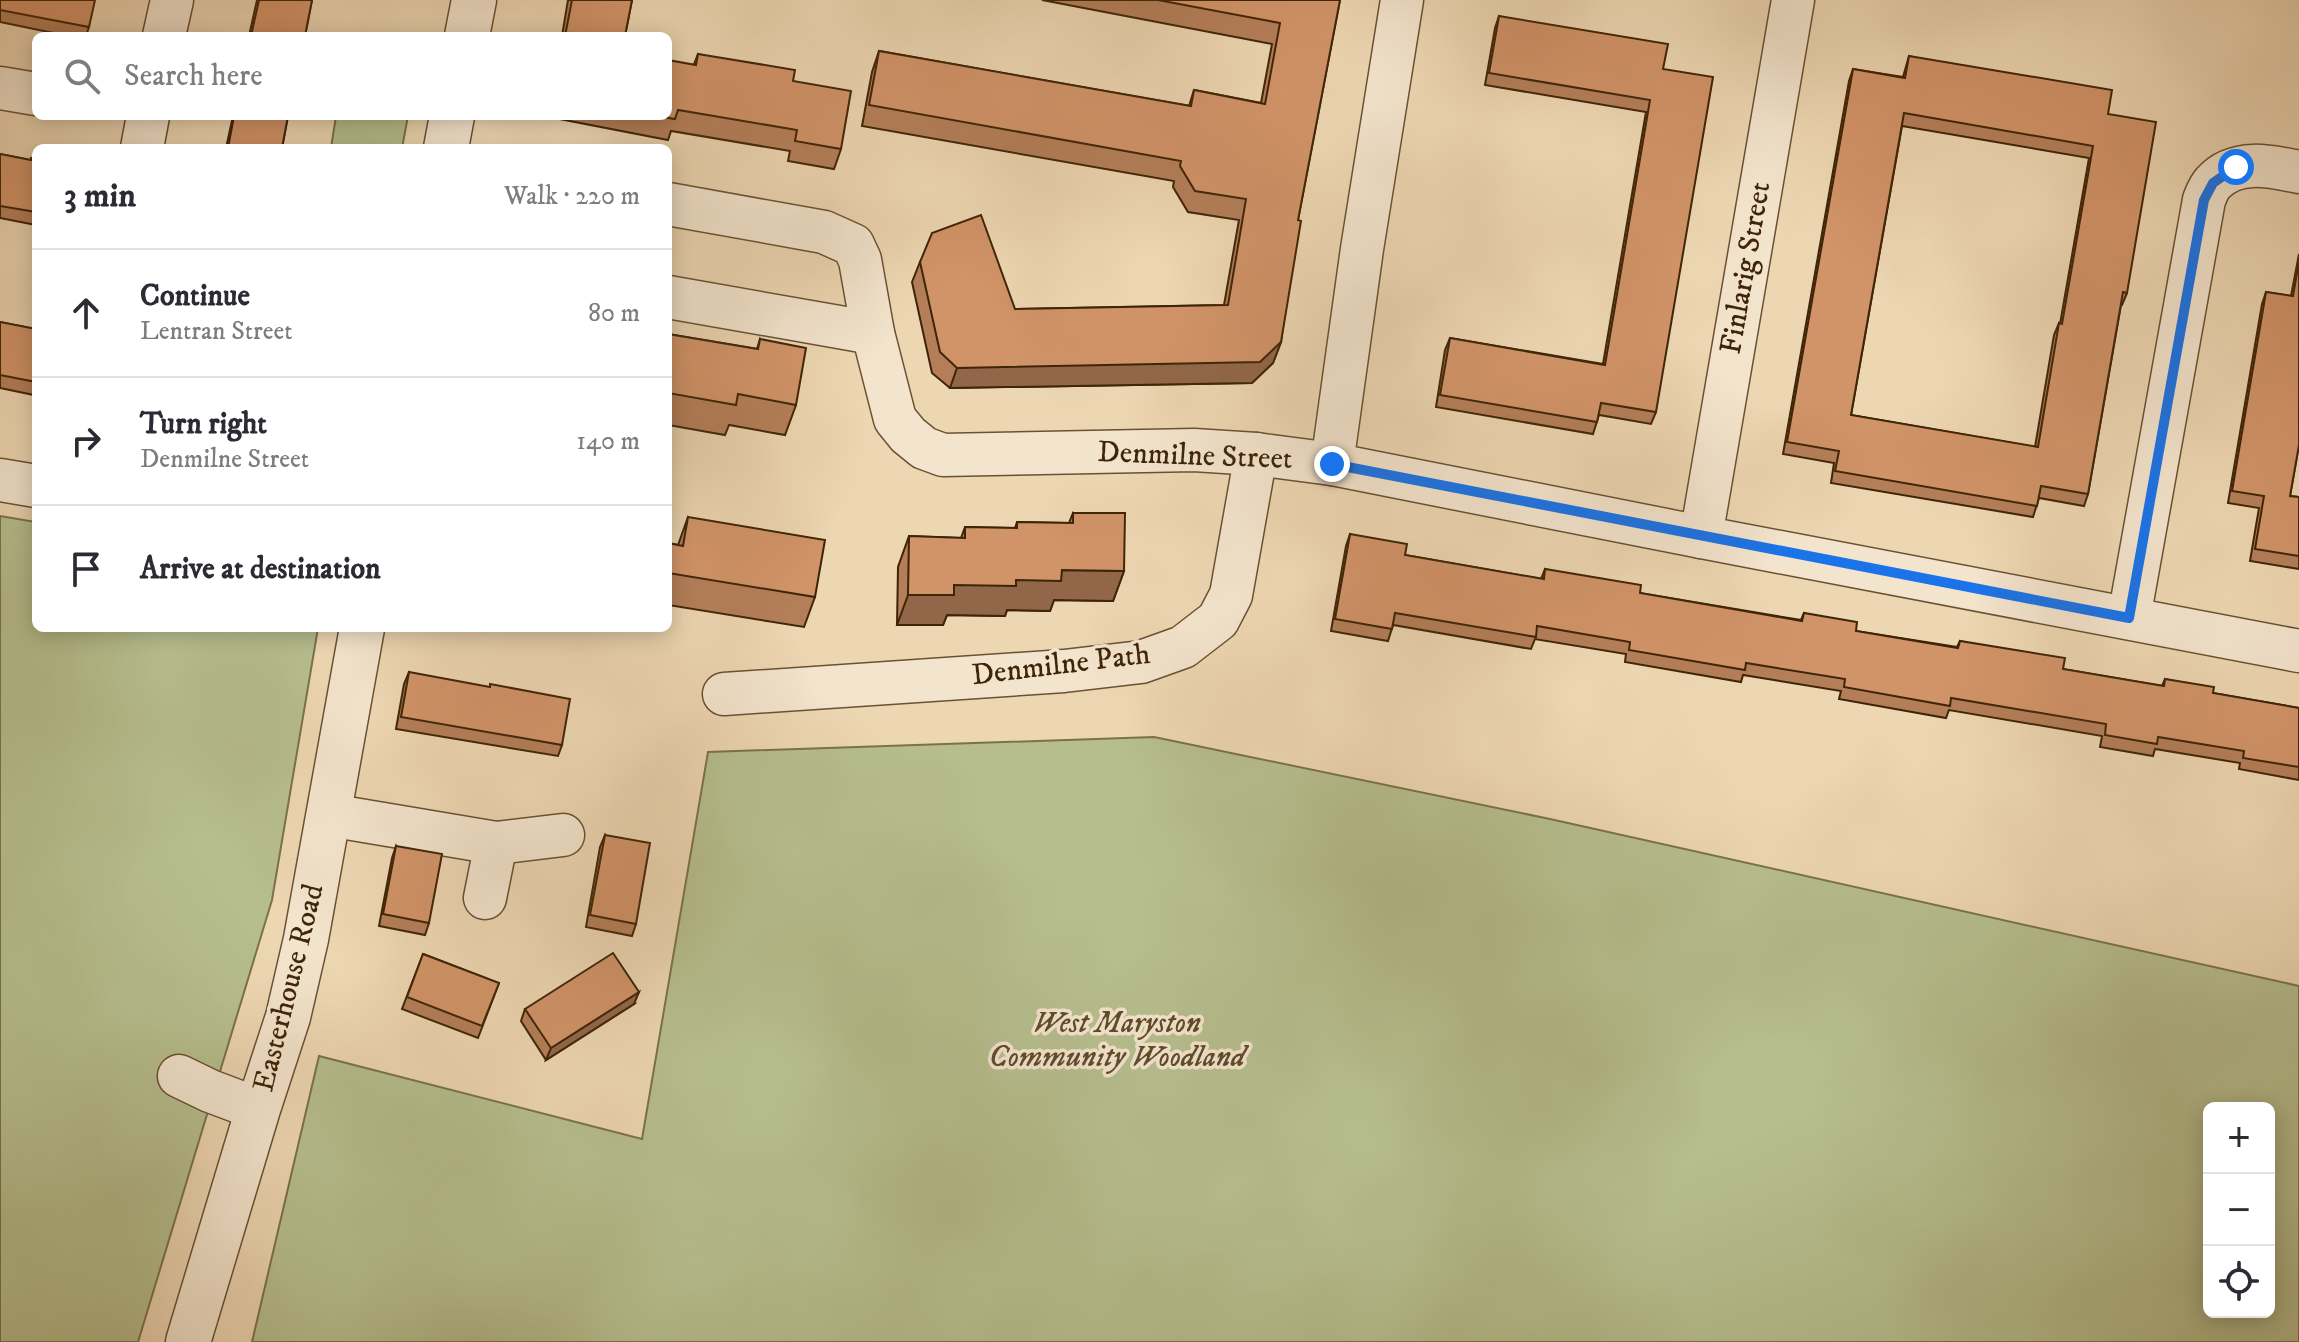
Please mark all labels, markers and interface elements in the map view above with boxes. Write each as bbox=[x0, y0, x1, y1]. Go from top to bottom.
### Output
search box bbox=[32, 32, 672, 120]
icon: search bbox=[60, 54, 104, 98]
text: Search here bbox=[124, 58, 263, 95]
route start bbox=[2218, 149, 2254, 185]
text: 3 min bbox=[64, 175, 136, 217]
street label: Finlarig Street bbox=[1713, 179, 1779, 357]
text: Walk · 220 m bbox=[504, 180, 640, 213]
text: Continue bbox=[140, 278, 250, 315]
icon: ahead bbox=[64, 291, 108, 335]
text: 80 m bbox=[588, 297, 640, 330]
text: Lentran Street bbox=[140, 315, 293, 348]
text: Turn right bbox=[140, 406, 267, 443]
icon: right bbox=[64, 419, 108, 463]
text: 140 m bbox=[576, 425, 640, 458]
street label: Denmilne Street bbox=[1097, 434, 1293, 478]
text: Denmilne Street bbox=[140, 443, 309, 476]
route end bbox=[1314, 446, 1350, 482]
icon: arrive bbox=[64, 547, 108, 591]
text: Arrive at destination bbox=[140, 551, 381, 588]
street label: Denmilne Path bbox=[970, 636, 1153, 694]
street label: Easterhouse Road bbox=[245, 880, 333, 1096]
park label: West Maryston Community Woodland bbox=[989, 1005, 1250, 1076]
map controls bbox=[2203, 1102, 2275, 1318]
button: + bbox=[2203, 1102, 2275, 1174]
button: − bbox=[2203, 1174, 2275, 1246]
button: locate bbox=[2203, 1246, 2275, 1318]

